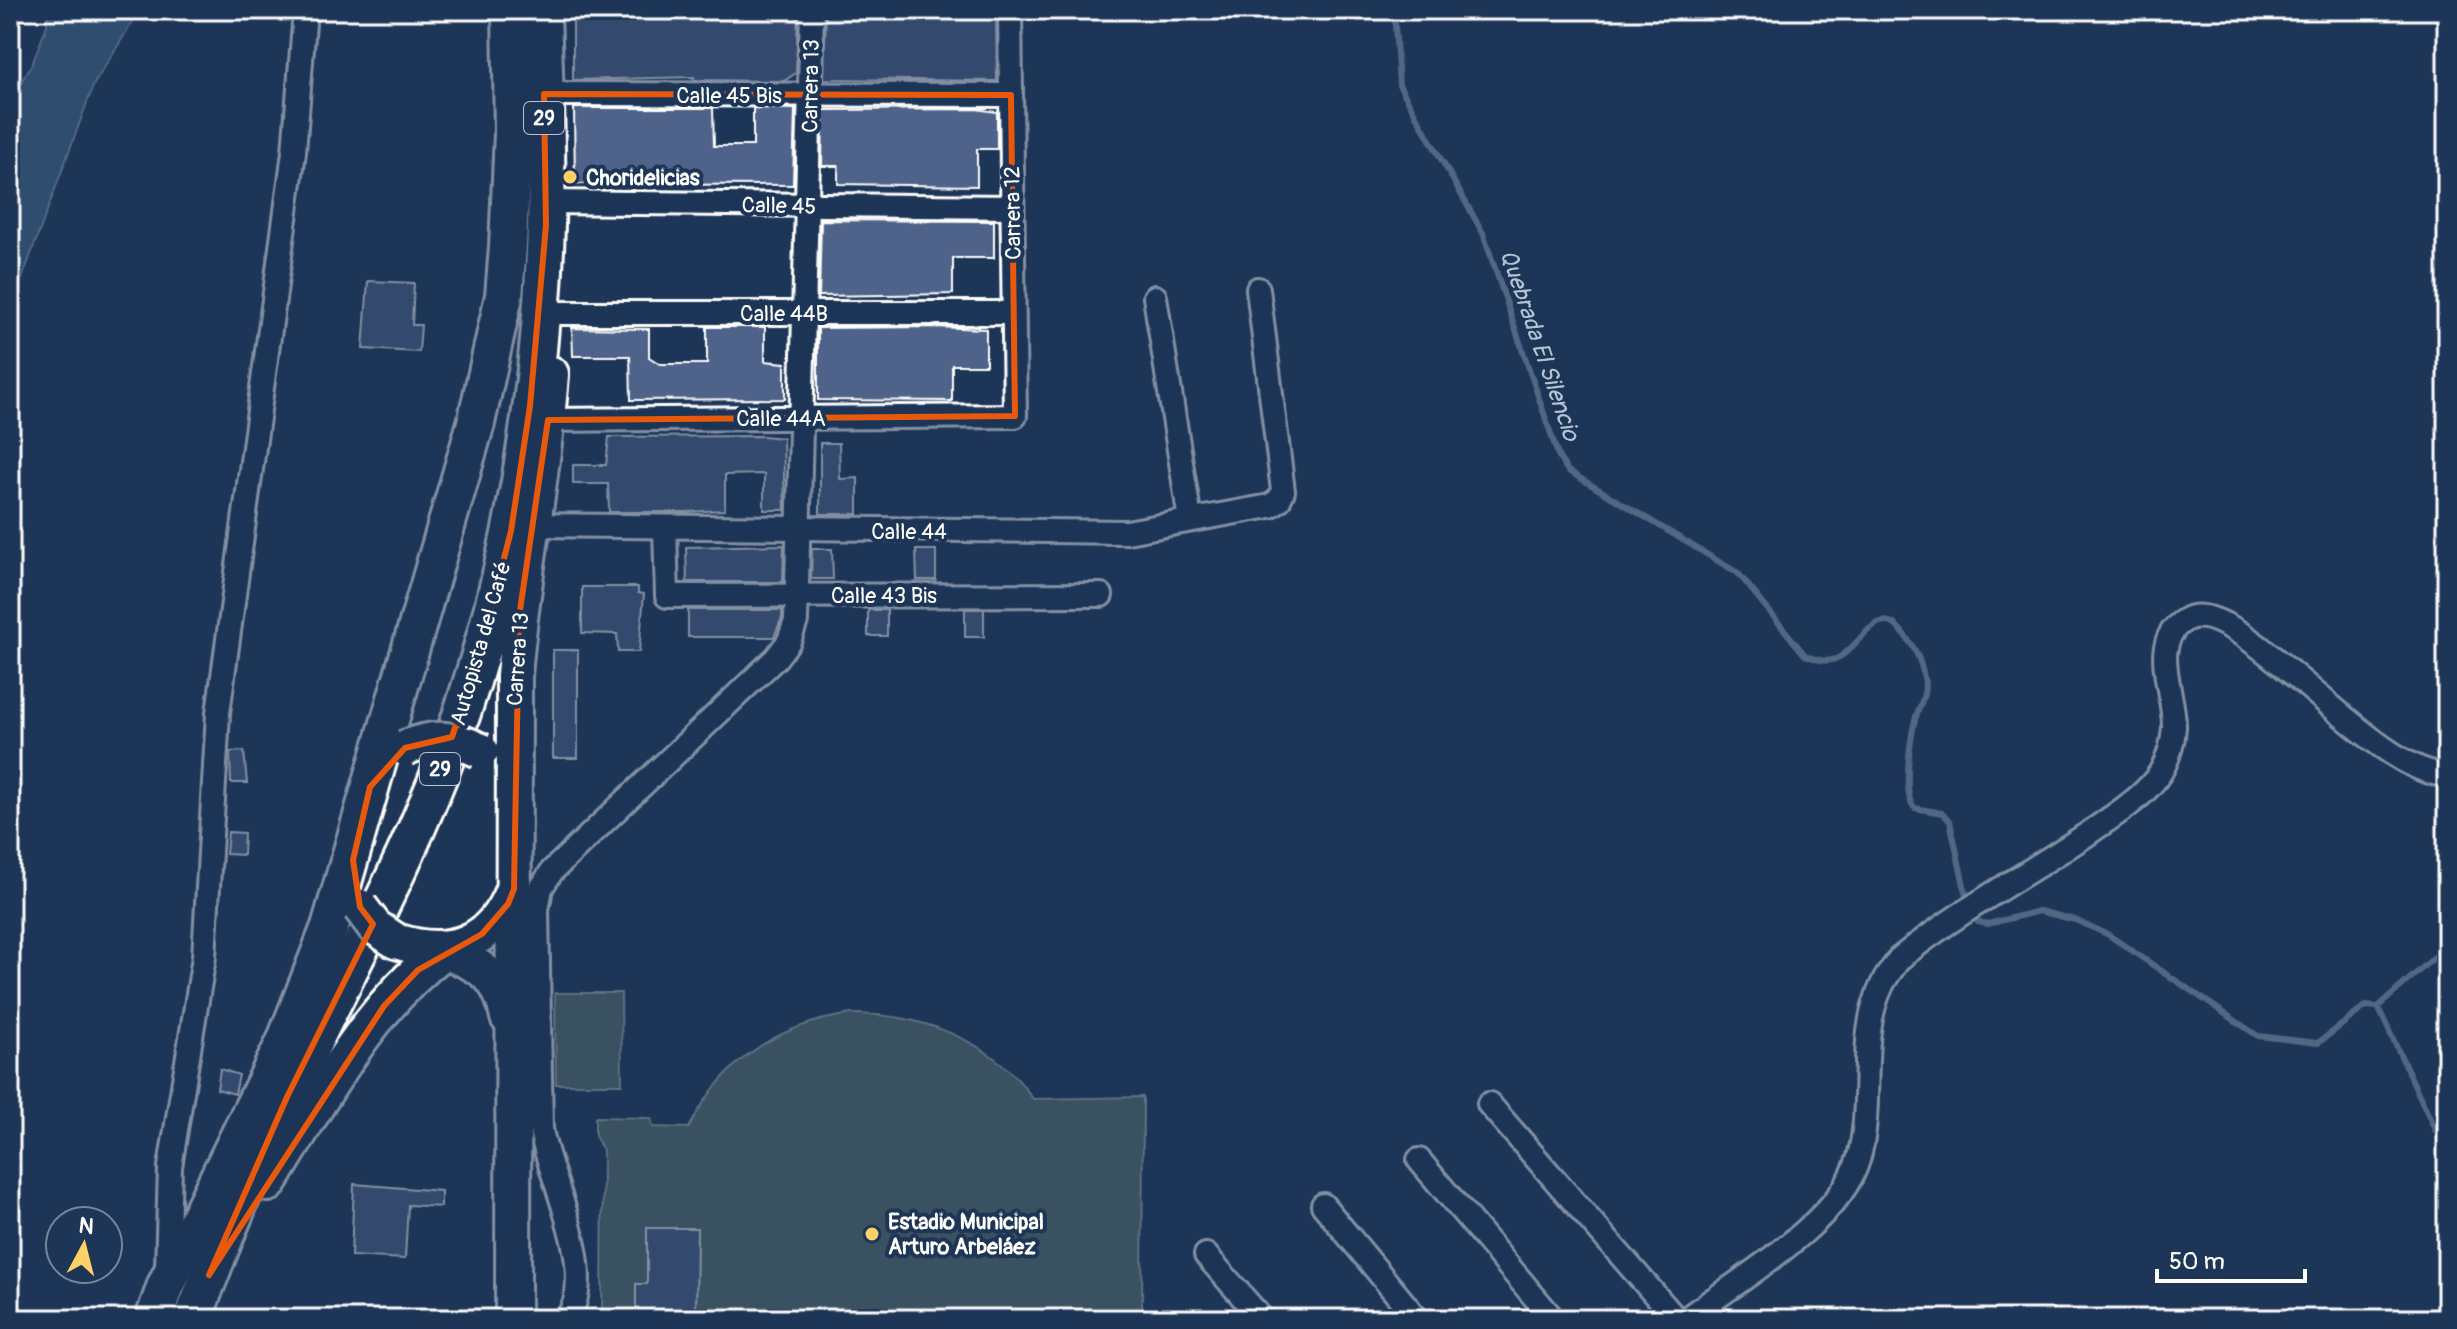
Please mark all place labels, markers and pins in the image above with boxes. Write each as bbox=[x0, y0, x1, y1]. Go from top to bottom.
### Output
place label: Choridelicias bbox=[586, 164, 700, 192]
marker: Choridelicias bbox=[561, 168, 579, 186]
place label: Estadio Municipal Arturo Arbeláez bbox=[888, 1208, 1044, 1261]
marker: Estadio Municipal Arturo Arbeláez bbox=[863, 1225, 881, 1243]

